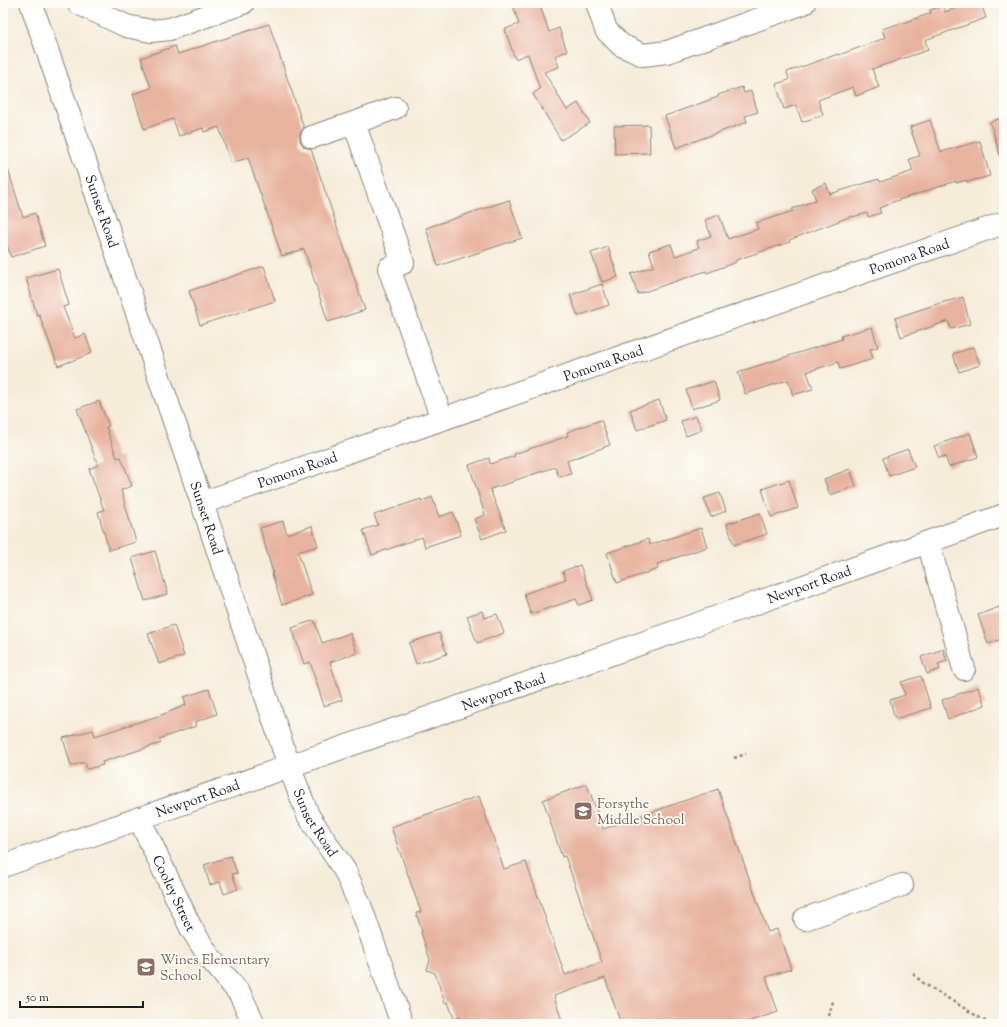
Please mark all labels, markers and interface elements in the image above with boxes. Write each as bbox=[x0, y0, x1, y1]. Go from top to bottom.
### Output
street label: Sunset Road bbox=[79, 173, 122, 251]
street label: Pomona Road bbox=[867, 235, 953, 281]
street label: Pomona Road bbox=[561, 342, 647, 388]
street label: Pomona Road bbox=[255, 448, 341, 495]
street label: Sunset Road bbox=[183, 479, 226, 558]
street label: Newport Road bbox=[765, 562, 855, 610]
street label: Newport Road bbox=[459, 669, 549, 717]
street label: Newport Road bbox=[153, 776, 243, 824]
street label: Sunset Road bbox=[287, 786, 341, 862]
place label: Forsythe Middle School bbox=[597, 795, 685, 831]
school or university icon: Forsythe Middle School bbox=[572, 800, 594, 822]
street label: Cooley Street bbox=[146, 852, 199, 937]
place label: Wines Elementary School bbox=[160, 951, 270, 987]
school or university icon: Wines Elementary School bbox=[135, 956, 157, 978]
scale bar bbox=[20, 983, 143, 1009]
text: 50 m bbox=[25, 989, 49, 1007]

